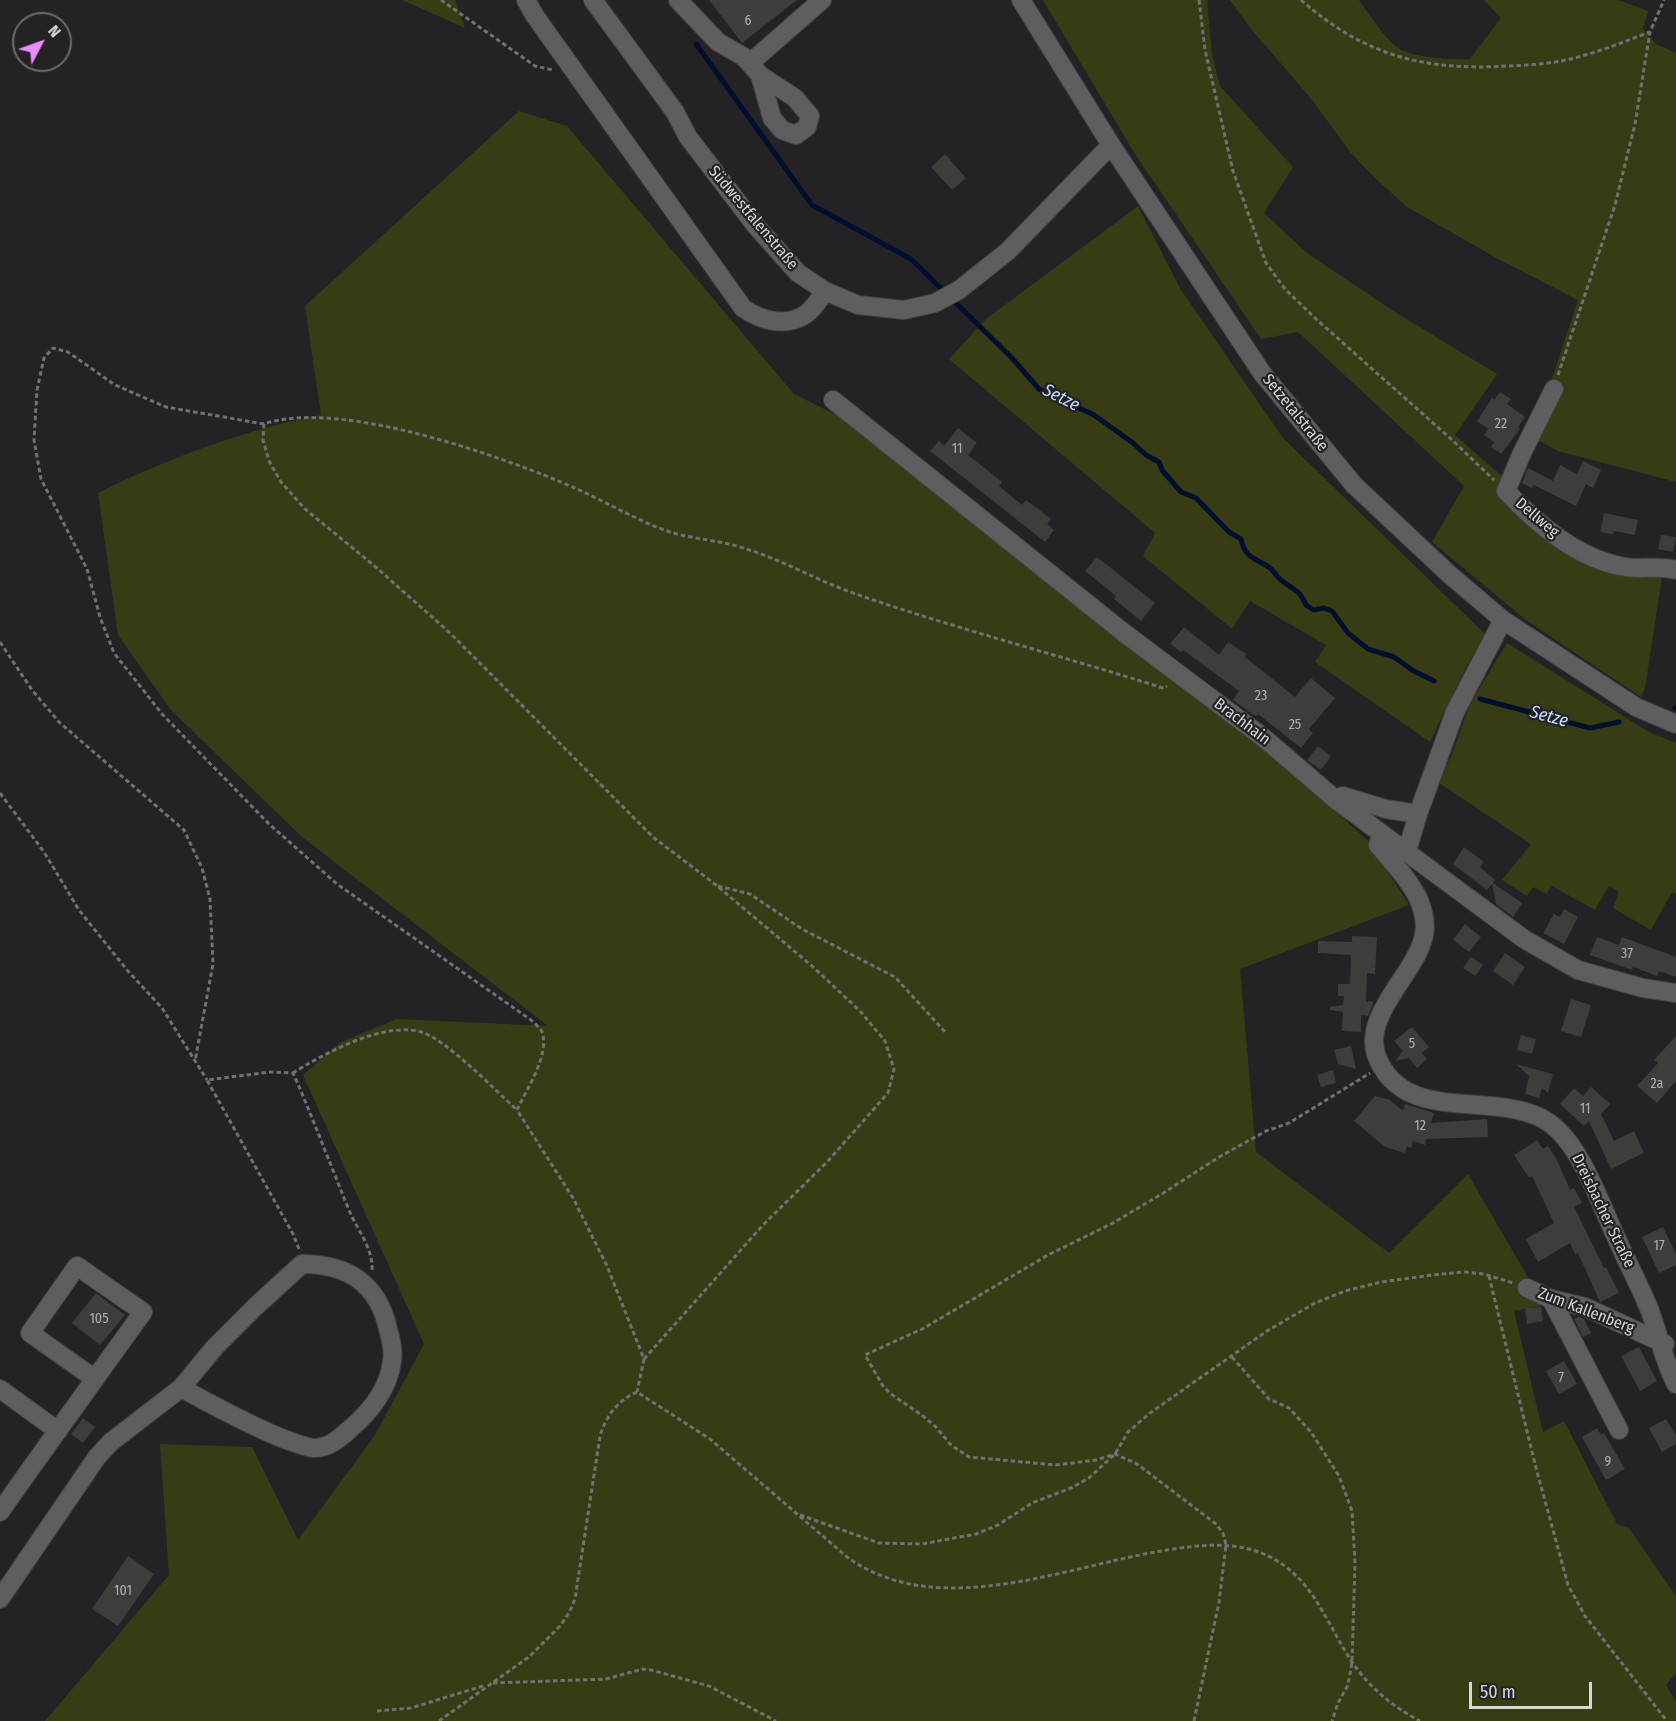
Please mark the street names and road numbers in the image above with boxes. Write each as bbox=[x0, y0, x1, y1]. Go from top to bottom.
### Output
street label: Südwestfalenstraße bbox=[704, 162, 802, 274]
street label: Setzetalstraße bbox=[1258, 371, 1332, 455]
street label: Dellweg bbox=[1511, 494, 1563, 542]
street label: Brachhain bbox=[1210, 695, 1274, 749]
street label: Dreisbacher Straße bbox=[1567, 1151, 1639, 1271]
street label: Zum Kallenberg bbox=[1535, 1284, 1637, 1338]

